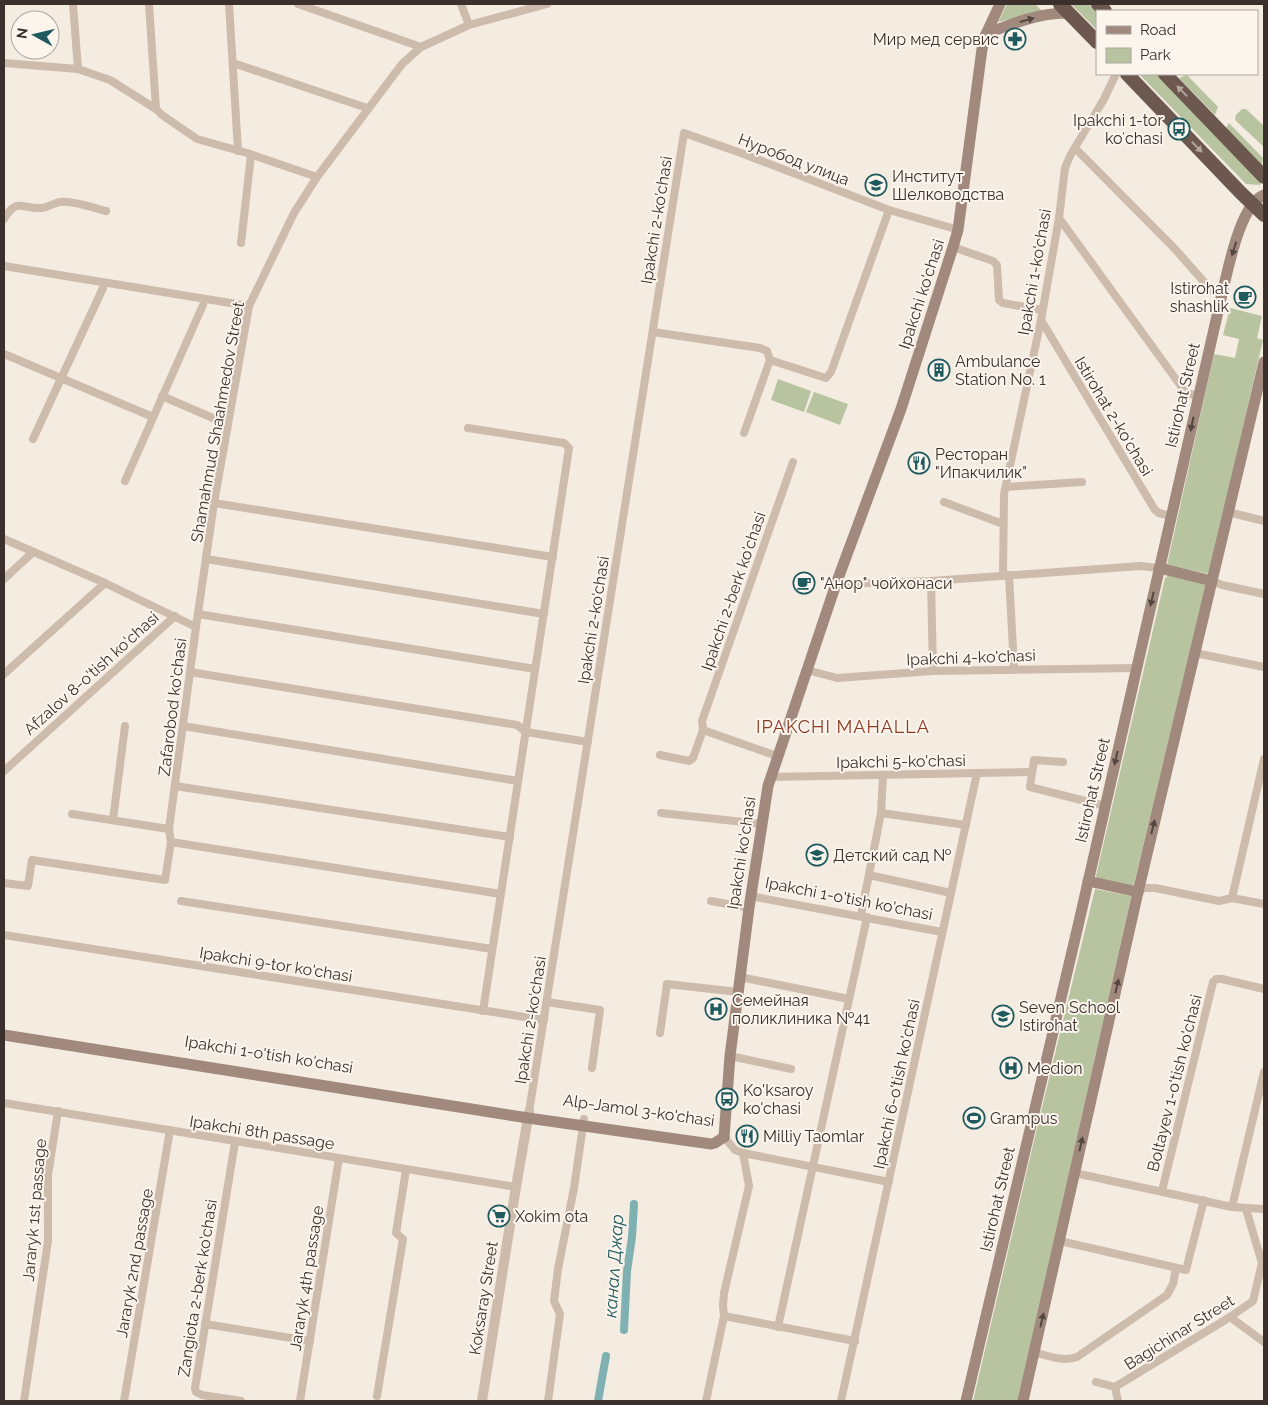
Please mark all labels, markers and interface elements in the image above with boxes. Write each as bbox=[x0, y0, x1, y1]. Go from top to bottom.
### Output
north arrow bbox=[10, 10, 60, 60]
legend bbox=[1096, 10, 1258, 75]
one-way arrow bbox=[1019, 16, 1034, 24]
text: Road bbox=[1140, 21, 1176, 39]
text: N bbox=[13, 27, 31, 40]
pharmacy icon: Мир мед сервис bbox=[1003, 27, 1027, 51]
place label: Мир мед сервис bbox=[873, 30, 999, 49]
text: Park bbox=[1140, 46, 1171, 64]
one-way arrow bbox=[1176, 86, 1188, 98]
place label: Ipakchi 1-tor koʻchasi bbox=[1073, 111, 1163, 148]
bus stop icon: Ipakchi 1-tor koʻchasi bbox=[1167, 117, 1191, 141]
street label: Нуробод улица bbox=[736, 130, 852, 189]
one-way arrow bbox=[1191, 141, 1203, 153]
street label: Ipakchi 2-ko'chasi bbox=[637, 155, 676, 285]
place label: Институт Шелководства bbox=[892, 167, 1004, 204]
school or university icon: Институт Шелководства bbox=[864, 173, 888, 197]
street label: Ipakchi 1-ko'chasi bbox=[1014, 208, 1055, 337]
street label: Ipakchi ko'chasi bbox=[895, 237, 948, 351]
one-way arrow bbox=[1229, 241, 1237, 256]
place label: Istirohat shashlik bbox=[1170, 279, 1230, 316]
cafe icon: Istirohat shashlik bbox=[1233, 285, 1257, 309]
street label: Shamahmud Shaahmedov Street bbox=[187, 299, 248, 544]
street label: Istirohat Street bbox=[1161, 340, 1204, 449]
place label: Ambulance Station No. 1 bbox=[955, 352, 1046, 389]
street label: Istirohat 2-ko'chasi bbox=[1070, 353, 1157, 479]
building icon: Ambulance Station No. 1 bbox=[927, 358, 951, 382]
one-way arrow bbox=[1188, 416, 1196, 431]
place label: Ресторан "Ипакчилик" bbox=[935, 445, 1027, 482]
restaurant icon: Ресторан "Ипакчилик" bbox=[907, 451, 931, 475]
street label: Ipakchi 2-berk ko'chasi bbox=[697, 509, 770, 673]
street label: Ipakchi 2-ko'chasi bbox=[574, 555, 613, 685]
cafe icon: "Анор" чойхонаси bbox=[792, 571, 816, 595]
place label: "Анор" чойхонаси bbox=[820, 574, 952, 593]
one-way arrow bbox=[1148, 592, 1156, 607]
street label: Afzalov 8-o'tish ko'chasi bbox=[20, 608, 163, 739]
street label: Zafarobod ko'chasi bbox=[155, 637, 190, 777]
street label: Ipakchi 4-ko'chasi bbox=[906, 646, 1036, 669]
district label: IPAKCHI MAHALLA bbox=[756, 716, 930, 737]
street label: Istirohat Street bbox=[1071, 735, 1114, 844]
one-way arrow bbox=[1112, 750, 1120, 765]
street label: Ipakchi 5-ko'chasi bbox=[836, 751, 966, 772]
street label: Ipakchi ko'chasi bbox=[723, 795, 760, 911]
one-way arrow bbox=[1149, 820, 1157, 835]
school or university icon: Детский сад № bbox=[805, 843, 829, 867]
place label: Детский сад № bbox=[833, 846, 951, 865]
street label: Ipakchi 1-o'tish ko'chasi bbox=[764, 873, 934, 924]
street label: Ipakchi 9-tor ko'chasi bbox=[198, 943, 354, 986]
street label: Ipakchi 2-ko'chasi bbox=[511, 955, 550, 1085]
one-way arrow bbox=[1113, 977, 1121, 993]
place label: Семейная поликлиника №41 bbox=[732, 991, 870, 1028]
street label: Boltayev 1-o'tish ko'chasi bbox=[1143, 993, 1206, 1174]
hospital icon: Семейная поликлиника №41 bbox=[704, 997, 728, 1021]
street label: Ipakchi 6-o'tish ko'chasi bbox=[869, 997, 924, 1171]
place label: Seven School Istirohat bbox=[1019, 998, 1121, 1035]
school or university icon: Seven School Istirohat bbox=[991, 1004, 1015, 1028]
street label: Ipakchi 1-o'tish ko'chasi bbox=[183, 1032, 354, 1077]
hospital icon: Medion bbox=[999, 1056, 1023, 1080]
place label: Medion bbox=[1027, 1059, 1083, 1078]
place label: Ko'ksaroy ko'chasi bbox=[743, 1081, 814, 1118]
bus stop icon: Ko'ksaroy ko'chasi bbox=[715, 1087, 739, 1111]
street label: Alp-Jamol 3-ko'chasi bbox=[562, 1090, 716, 1131]
sports icon: Grampus bbox=[962, 1106, 986, 1130]
place label: Grampus bbox=[990, 1109, 1058, 1128]
street label: Ipakchi 8th passage bbox=[188, 1112, 336, 1153]
restaurant icon: Milliy Taomlar bbox=[735, 1124, 759, 1148]
place label: Milliy Taomlar bbox=[763, 1127, 865, 1146]
one-way arrow bbox=[1077, 1137, 1085, 1152]
street label: Jararyk 1st passage bbox=[19, 1138, 50, 1282]
street label: Istirohat Street bbox=[976, 1144, 1019, 1253]
street label: Jararyk 2nd passage bbox=[112, 1187, 157, 1339]
street label: Zangiota 2-berk ko'chasi bbox=[174, 1198, 221, 1378]
street label: Jararyk 4th passage bbox=[286, 1204, 327, 1352]
supermarket icon: Xokim ota bbox=[487, 1204, 511, 1228]
place label: Xokim ota bbox=[515, 1207, 588, 1226]
water label: канал Джар bbox=[599, 1213, 628, 1318]
street label: Koksaray Street bbox=[465, 1239, 502, 1356]
street label: Bаgichinar Street bbox=[1121, 1291, 1238, 1374]
one-way arrow bbox=[1038, 1312, 1046, 1327]

